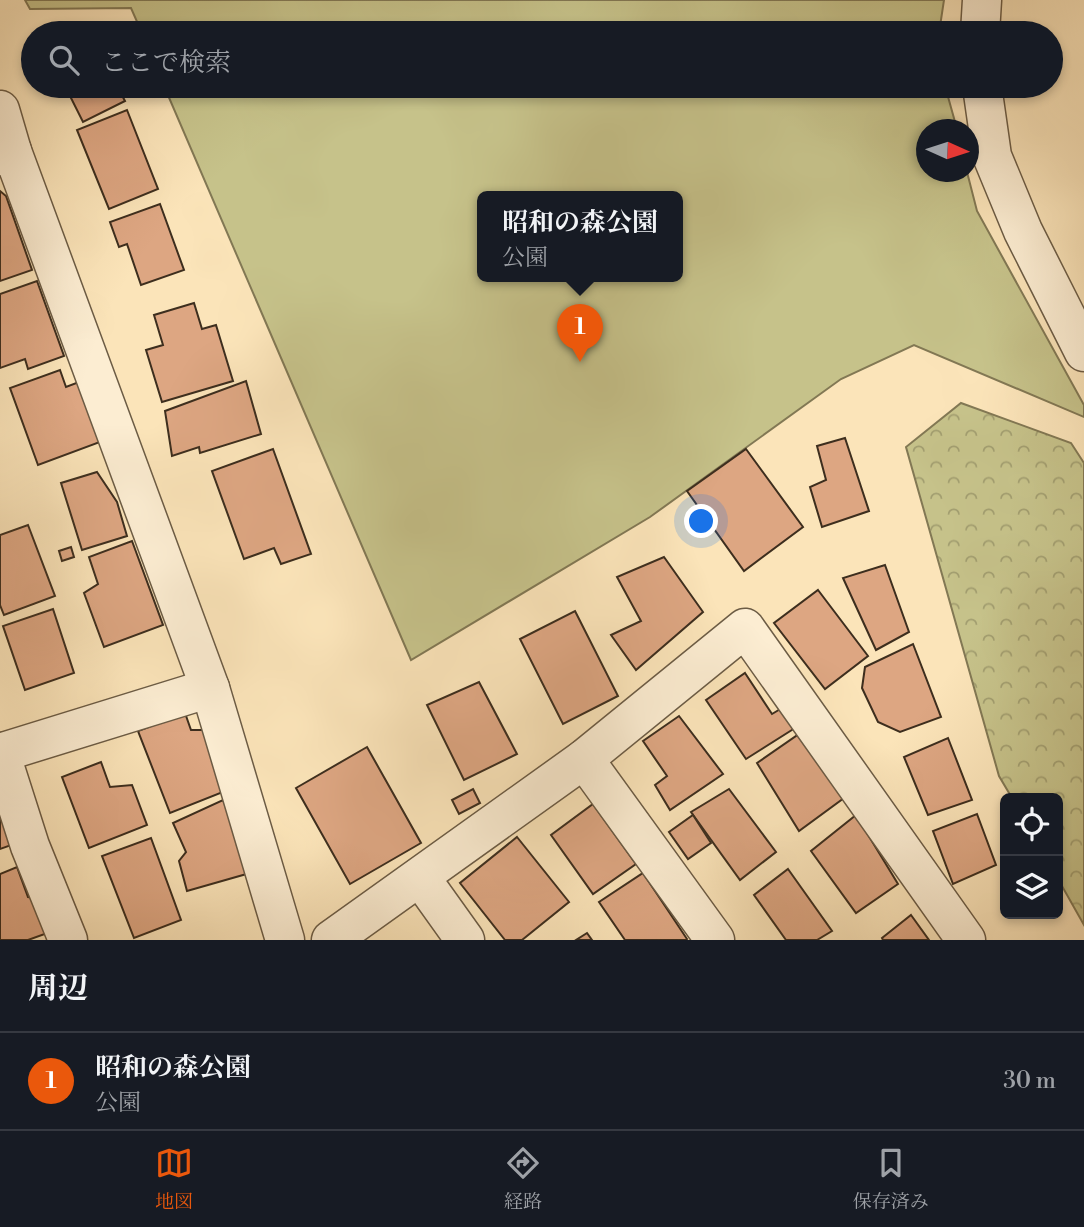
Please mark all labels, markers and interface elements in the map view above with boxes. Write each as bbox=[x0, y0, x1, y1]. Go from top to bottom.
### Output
search box bbox=[21, 21, 1063, 98]
icon: search bbox=[45, 41, 83, 79]
text: ここで検索 bbox=[101, 47, 231, 79]
north arrow bbox=[916, 119, 979, 182]
popup bbox=[477, 191, 683, 282]
text: 昭和の森公園 bbox=[502, 207, 658, 239]
text: 公園 bbox=[502, 244, 548, 272]
pin: 1 bbox=[557, 304, 603, 362]
your location bbox=[684, 504, 718, 538]
map controls bbox=[1000, 793, 1063, 919]
button: locate bbox=[1000, 793, 1063, 856]
button: layers bbox=[1000, 856, 1063, 919]
text: 周辺 bbox=[28, 970, 88, 1008]
text: 昭和の森公園 bbox=[95, 1052, 251, 1084]
text: 1 bbox=[45, 1067, 57, 1095]
text: 30 m bbox=[1003, 1067, 1056, 1095]
text: 公園 bbox=[95, 1089, 141, 1117]
tab: 地図 bbox=[155, 1144, 193, 1214]
tab: 経路 bbox=[504, 1144, 542, 1214]
tab: 保存済み bbox=[853, 1144, 929, 1214]

